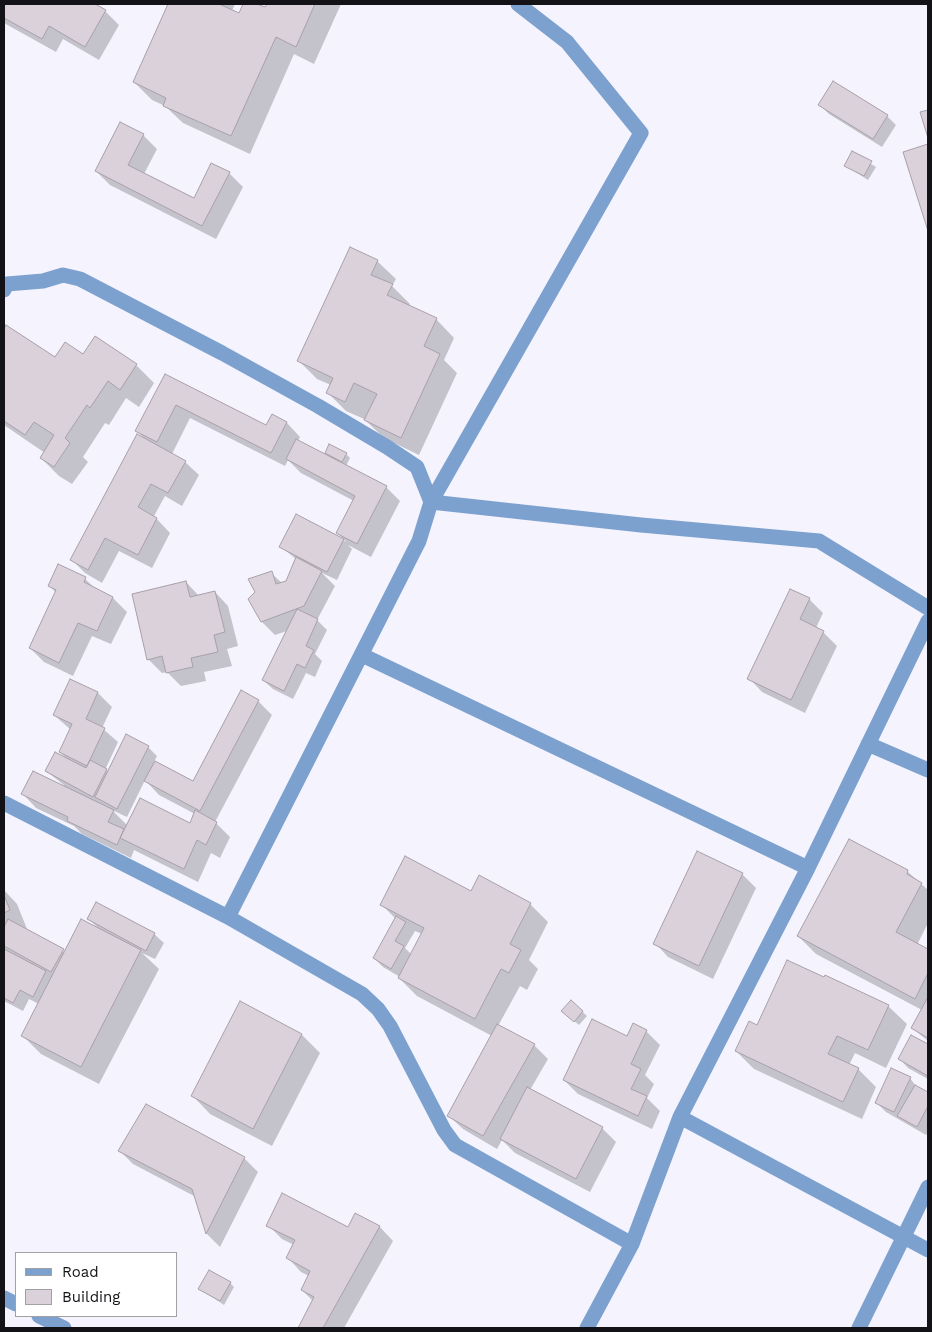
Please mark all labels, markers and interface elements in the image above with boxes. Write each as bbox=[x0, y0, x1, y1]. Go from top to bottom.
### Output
legend bbox=[15, 1252, 178, 1317]
text: Road bbox=[62, 1263, 99, 1281]
text: Building bbox=[62, 1288, 120, 1306]

